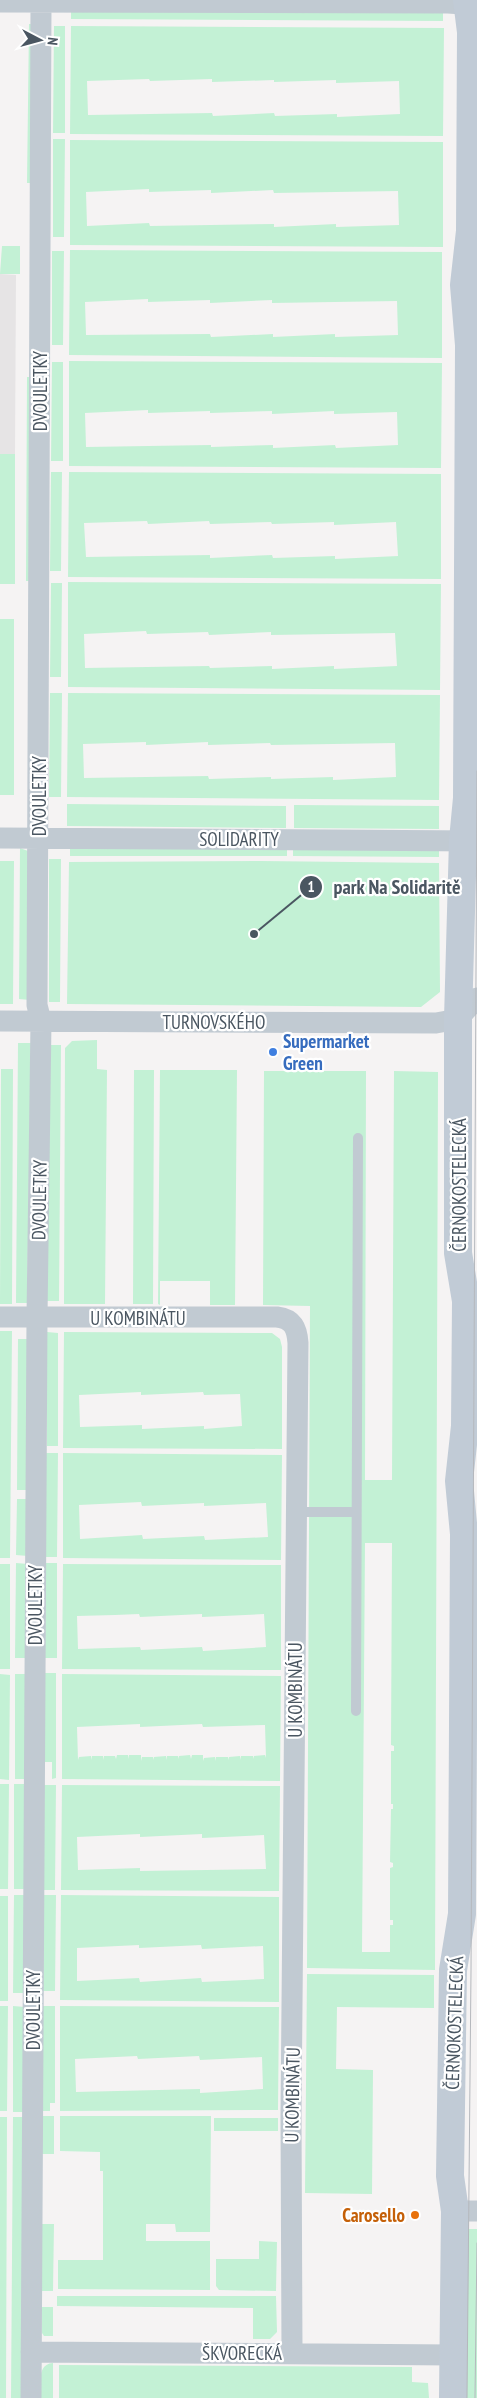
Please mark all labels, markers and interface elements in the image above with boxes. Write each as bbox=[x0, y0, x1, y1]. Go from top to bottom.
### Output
north arrow bbox=[15, 15, 65, 65]
text: N bbox=[44, 37, 62, 46]
street label: DVOULETKY bbox=[28, 350, 52, 431]
street label: DVOULETKY bbox=[27, 755, 51, 836]
street label: SOLIDARITY bbox=[199, 827, 279, 851]
callout: park Na Solidaritě bbox=[299, 869, 471, 904]
text: park Na Solidaritě bbox=[334, 874, 461, 900]
text: 1 bbox=[307, 877, 315, 896]
street label: TURNOVSKÉHO bbox=[163, 1010, 265, 1034]
place label: Supermarket Green bbox=[283, 1029, 370, 1075]
marker: Supermarket Green bbox=[267, 1046, 279, 1058]
street label: ČERNOKOSTELECKÁ bbox=[447, 1118, 471, 1252]
street label: DVOULETKY bbox=[26, 1159, 52, 1240]
street label: U KOMBINÁTU bbox=[90, 1306, 186, 1330]
street label: DVOULETKY bbox=[23, 1564, 47, 1645]
street label: U KOMBINÁTU bbox=[283, 1642, 307, 1738]
street label: ČERNOKOSTELECKÁ bbox=[440, 1956, 468, 2090]
street label: DVOULETKY bbox=[21, 1969, 45, 2050]
street label: U KOMBINÁTU bbox=[279, 2047, 305, 2143]
place label: Carosello bbox=[342, 2203, 405, 2227]
marker: Carosello bbox=[409, 2209, 421, 2221]
street label: ŠKVORECKÁ bbox=[202, 2341, 282, 2365]

